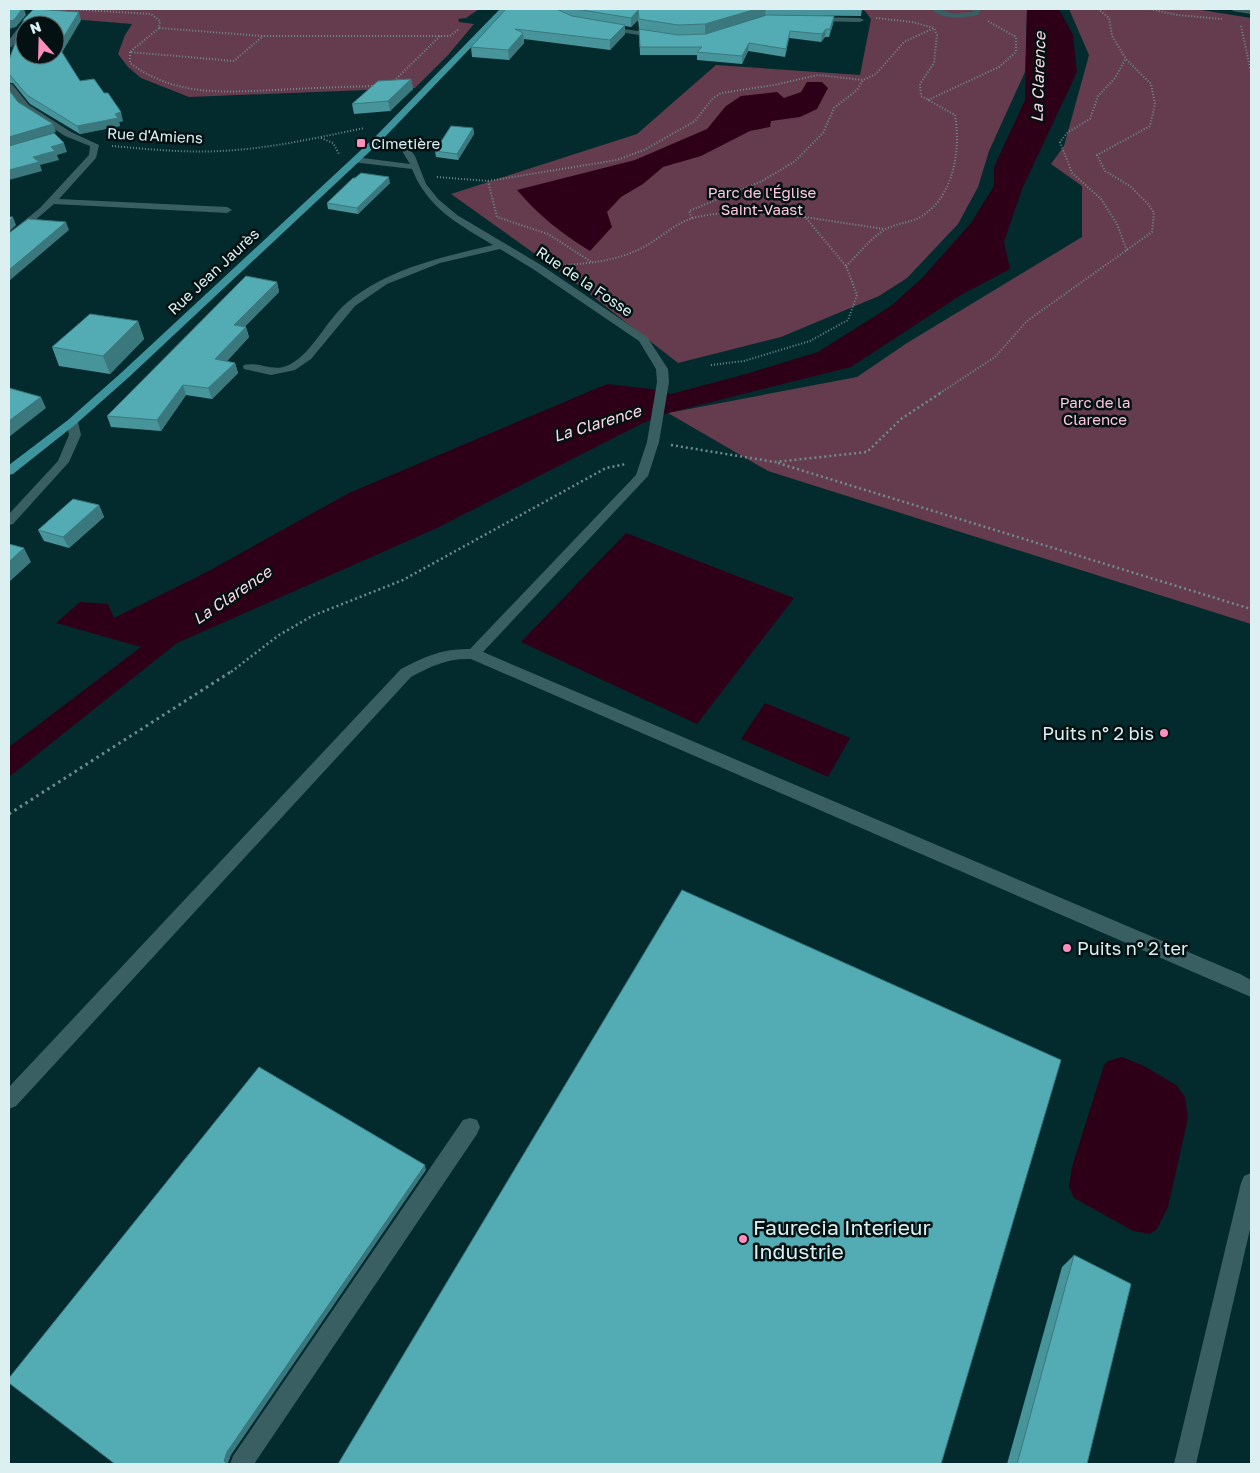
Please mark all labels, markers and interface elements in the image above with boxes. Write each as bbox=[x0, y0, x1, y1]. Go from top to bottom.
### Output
north arrow bbox=[15, 15, 65, 65]
text: N bbox=[27, 18, 43, 37]
water label: La Clarence bbox=[1026, 30, 1050, 123]
street label: Rue d'Amiens bbox=[107, 124, 203, 147]
place label: Cimetière bbox=[371, 134, 441, 152]
marker: Cimetière bbox=[355, 137, 367, 149]
park label: Parc de l'Église Saint-Vaast bbox=[708, 183, 817, 218]
street label: Rue Jean Jaurès bbox=[164, 224, 262, 318]
street label: Rue de la Fosse bbox=[533, 242, 637, 320]
park label: Parc de la Clarence bbox=[1060, 393, 1130, 428]
water label: La Clarence bbox=[551, 400, 645, 446]
water label: La Clarence bbox=[189, 560, 277, 629]
place label: Puits n° 2 bis bbox=[1042, 722, 1154, 744]
marker: Puits n° 2 bis bbox=[1158, 727, 1170, 739]
place label: Puits n° 2 ter bbox=[1077, 937, 1188, 959]
marker: Puits n° 2 ter bbox=[1061, 942, 1073, 954]
place label: Faurecia Interieur Industrie bbox=[753, 1214, 931, 1264]
marker: Faurecia Interieur Industrie bbox=[737, 1233, 749, 1245]

